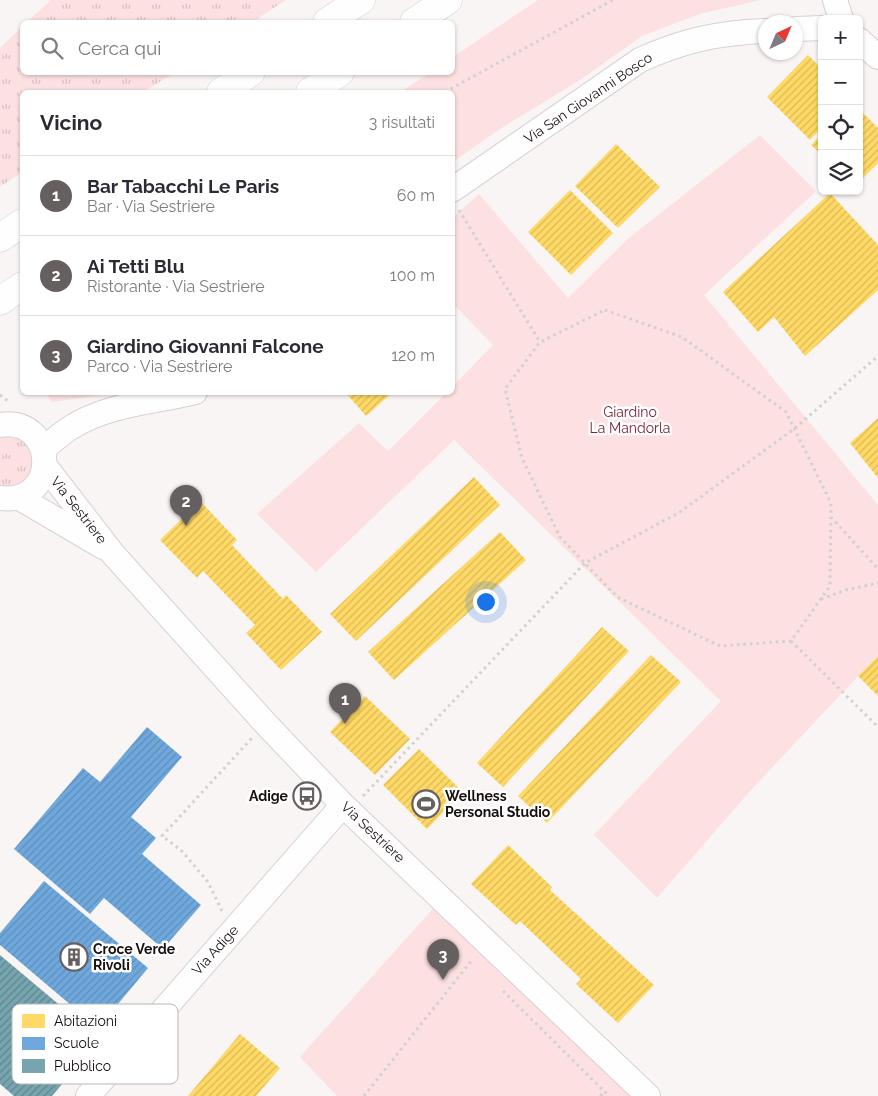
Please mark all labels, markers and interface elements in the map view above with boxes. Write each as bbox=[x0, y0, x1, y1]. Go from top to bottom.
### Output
north arrow bbox=[758, 15, 803, 60]
map controls bbox=[818, 15, 863, 195]
button: + bbox=[818, 15, 863, 60]
search box bbox=[20, 20, 455, 75]
icon: search bbox=[38, 34, 66, 62]
text: Cerca qui bbox=[78, 37, 161, 59]
street label: Via San Giovanni Bosco bbox=[521, 49, 655, 147]
button: − bbox=[818, 60, 863, 105]
button: locate bbox=[818, 105, 863, 150]
text: Vicino bbox=[40, 110, 102, 135]
text: 3 risultati bbox=[369, 113, 435, 132]
button: layers bbox=[818, 150, 863, 195]
text: Bar Tabacchi Le Paris bbox=[87, 175, 279, 197]
text: 1 bbox=[52, 186, 60, 205]
text: 60 m bbox=[397, 186, 435, 205]
text: Bar · Via Sestriere bbox=[87, 197, 215, 216]
text: Ai Tetti Blu bbox=[87, 255, 184, 277]
text: 2 bbox=[51, 266, 61, 285]
text: 100 m bbox=[390, 266, 435, 285]
text: Ristorante · Via Sestriere bbox=[87, 277, 265, 296]
text: Giardino Giovanni Falcone bbox=[87, 335, 324, 357]
text: 3 bbox=[52, 346, 60, 365]
text: 120 m bbox=[391, 346, 435, 365]
text: Parco · Via Sestriere bbox=[87, 357, 232, 376]
park label: Giardino La Mandorla bbox=[590, 404, 670, 436]
street label: Via Sestriere bbox=[48, 473, 110, 547]
pin: 2 bbox=[170, 485, 202, 526]
your location bbox=[473, 589, 499, 615]
pin: 1 bbox=[329, 683, 361, 724]
bus stop icon: Adige bbox=[292, 781, 322, 811]
place label: Adige bbox=[249, 788, 289, 804]
place label: Wellness Personal Studio bbox=[445, 788, 551, 820]
sports icon: Wellness Personal Studio bbox=[411, 789, 441, 819]
street label: Via Sestriere bbox=[338, 799, 408, 865]
street label: Via Adige bbox=[189, 922, 241, 978]
pin: 3 bbox=[427, 939, 459, 980]
place label: Croce Verde Rivoli bbox=[93, 941, 176, 973]
building icon: Croce Verde Rivoli bbox=[59, 942, 89, 972]
legend bbox=[12, 1004, 178, 1084]
text: Abitazioni bbox=[54, 1013, 117, 1029]
text: Scuole bbox=[54, 1035, 99, 1051]
text: Pubblico bbox=[54, 1058, 111, 1074]

